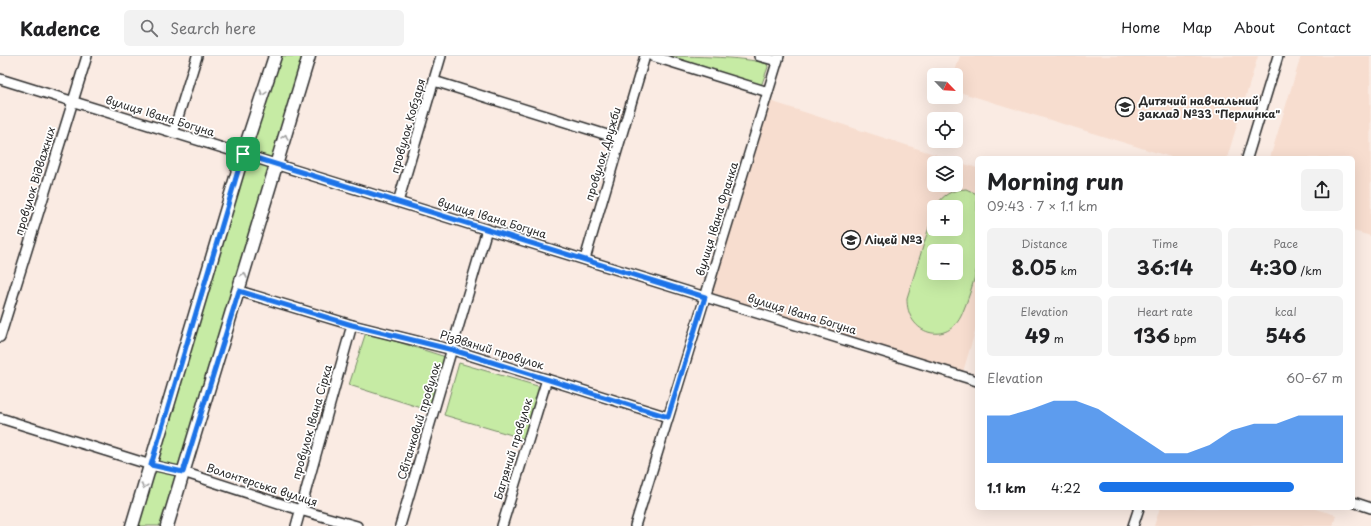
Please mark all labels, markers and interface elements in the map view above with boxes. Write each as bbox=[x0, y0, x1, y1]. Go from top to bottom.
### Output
search box bbox=[124, 10, 404, 46]
text: Kadence bbox=[20, 14, 100, 42]
text: Search here bbox=[170, 16, 256, 39]
icon: search bbox=[138, 17, 160, 39]
text: Home bbox=[1121, 17, 1160, 38]
text: Map bbox=[1182, 17, 1212, 38]
text: About bbox=[1234, 17, 1275, 38]
text: Contact bbox=[1297, 17, 1351, 38]
north arrow bbox=[927, 68, 963, 104]
map controls bbox=[927, 68, 963, 280]
street label: провулок Кобзаря bbox=[386, 76, 429, 175]
one-way arrow bbox=[259, 89, 268, 96]
street label: вулиця Івана Богуна bbox=[103, 91, 217, 140]
place label: Дитячий навчальний заклад №33 "Перлинка" bbox=[1138, 92, 1280, 122]
school or university icon: Дитячий навчальний заклад №33 "Перлинка" bbox=[1114, 96, 1136, 118]
street label: провулок Дружби bbox=[580, 105, 625, 203]
button: locate bbox=[927, 112, 963, 148]
street label: провулок Відважних bbox=[10, 124, 59, 237]
one-way arrow bbox=[280, 133, 289, 140]
pin bbox=[226, 137, 260, 171]
icon: arrive bbox=[232, 143, 254, 165]
button: layers bbox=[927, 156, 963, 192]
street label: вулиця Івана Франка bbox=[691, 160, 742, 278]
text: Morning run bbox=[987, 164, 1124, 197]
button: share bbox=[1301, 169, 1343, 211]
street label: вулиця Івана Богуна bbox=[435, 193, 549, 242]
text: 09:43 · 7 × 1.1 km bbox=[987, 196, 1097, 215]
button: + bbox=[927, 200, 963, 236]
school or university icon: Ліцей №3 bbox=[840, 229, 862, 251]
place label: Ліцей №3 bbox=[865, 231, 923, 248]
text: Distance bbox=[1021, 235, 1067, 252]
text: Time bbox=[1152, 235, 1178, 252]
text: Pace bbox=[1273, 235, 1298, 252]
button: − bbox=[927, 244, 963, 280]
text: 8.05 bbox=[1012, 252, 1057, 282]
text: 36:14 bbox=[1137, 252, 1193, 282]
text: 4:30 bbox=[1250, 252, 1297, 282]
text: km bbox=[1057, 262, 1077, 279]
text: /km bbox=[1297, 262, 1322, 279]
one-way arrow bbox=[239, 271, 248, 278]
street label: вулиця Івана Богуна bbox=[745, 289, 859, 338]
text: Elevation bbox=[1021, 303, 1068, 320]
text: Heart rate bbox=[1137, 303, 1193, 320]
text: kcal bbox=[1275, 303, 1297, 320]
text: 49 bbox=[1025, 320, 1050, 350]
text: 136 bbox=[1133, 320, 1170, 350]
text: 546 bbox=[1265, 320, 1306, 350]
street label: Різдвяний провулок bbox=[438, 326, 547, 374]
text: m bbox=[1050, 330, 1064, 347]
text: bpm bbox=[1170, 330, 1197, 347]
street label: Світанковий провулок bbox=[393, 360, 445, 482]
street label: провулок Івана Сірка bbox=[287, 362, 336, 481]
text: Elevation bbox=[987, 368, 1043, 387]
text: 60–67 m bbox=[1286, 368, 1343, 387]
street label: Багряний провулок bbox=[489, 396, 536, 502]
street label: Волонтерська вулиця bbox=[204, 459, 320, 511]
text: 1.1 km bbox=[987, 478, 1026, 497]
text: 4:22 bbox=[1051, 478, 1081, 497]
one-way arrow bbox=[140, 482, 149, 489]

